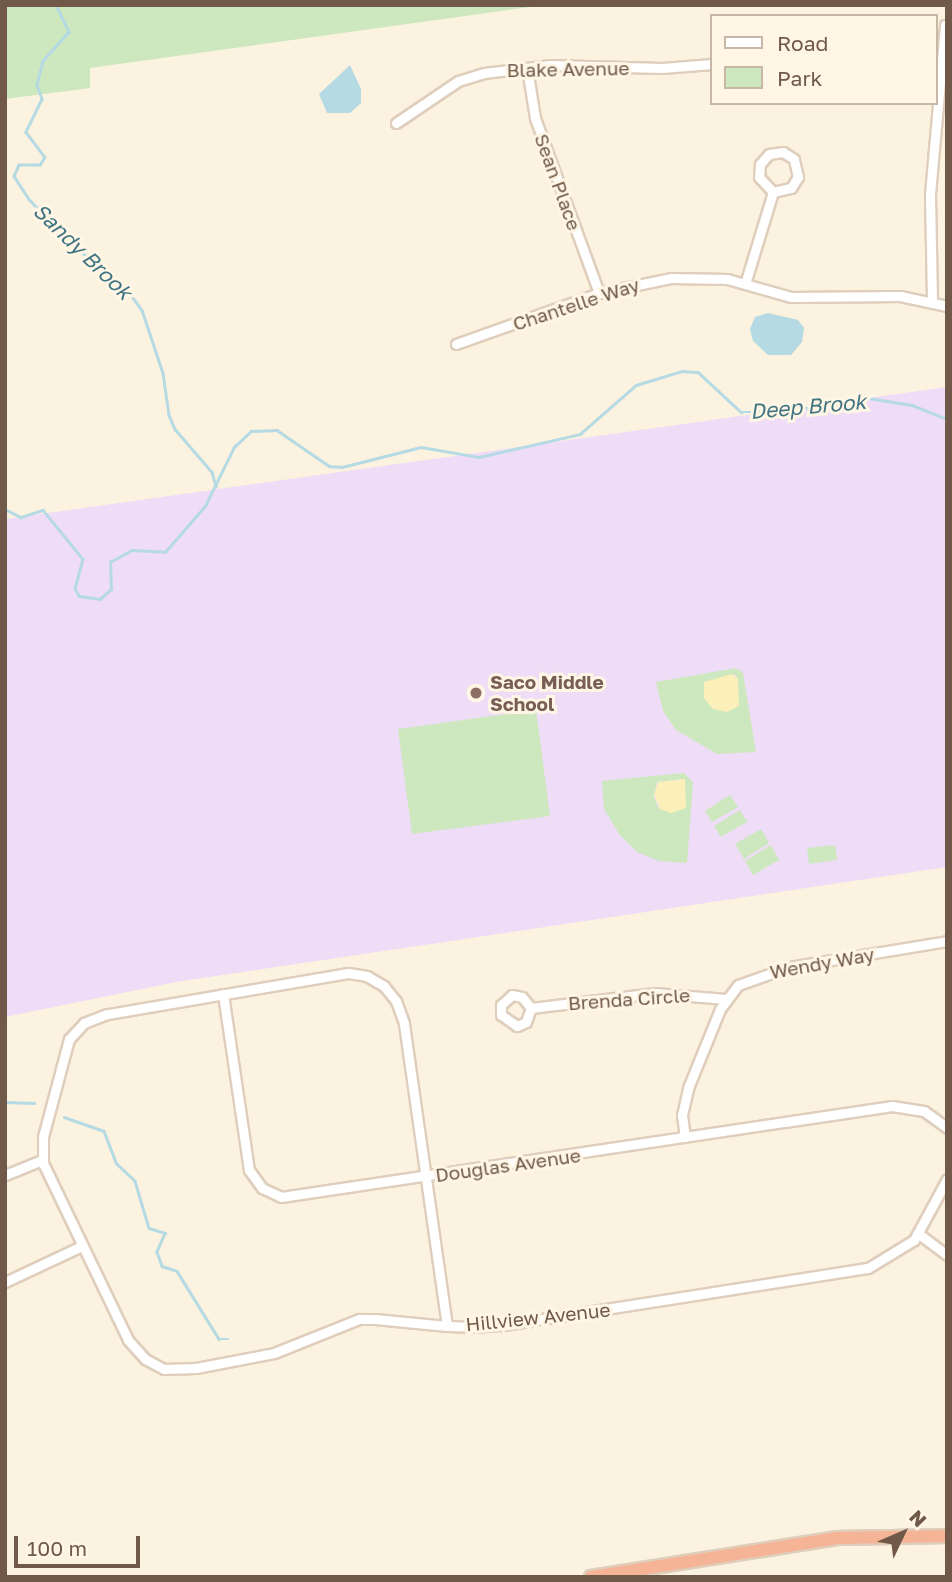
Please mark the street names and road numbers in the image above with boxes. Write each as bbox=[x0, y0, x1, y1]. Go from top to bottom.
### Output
street label: Blake Avenue bbox=[506, 57, 630, 81]
street label: Sean Place bbox=[530, 131, 586, 233]
street label: Chantelle Way bbox=[510, 273, 642, 335]
street label: Wendy Way bbox=[768, 943, 876, 983]
street label: Brenda Circle bbox=[567, 983, 691, 1015]
street label: Douglas Avenue bbox=[434, 1144, 582, 1186]
street label: Hillview Avenue bbox=[465, 1298, 611, 1336]

